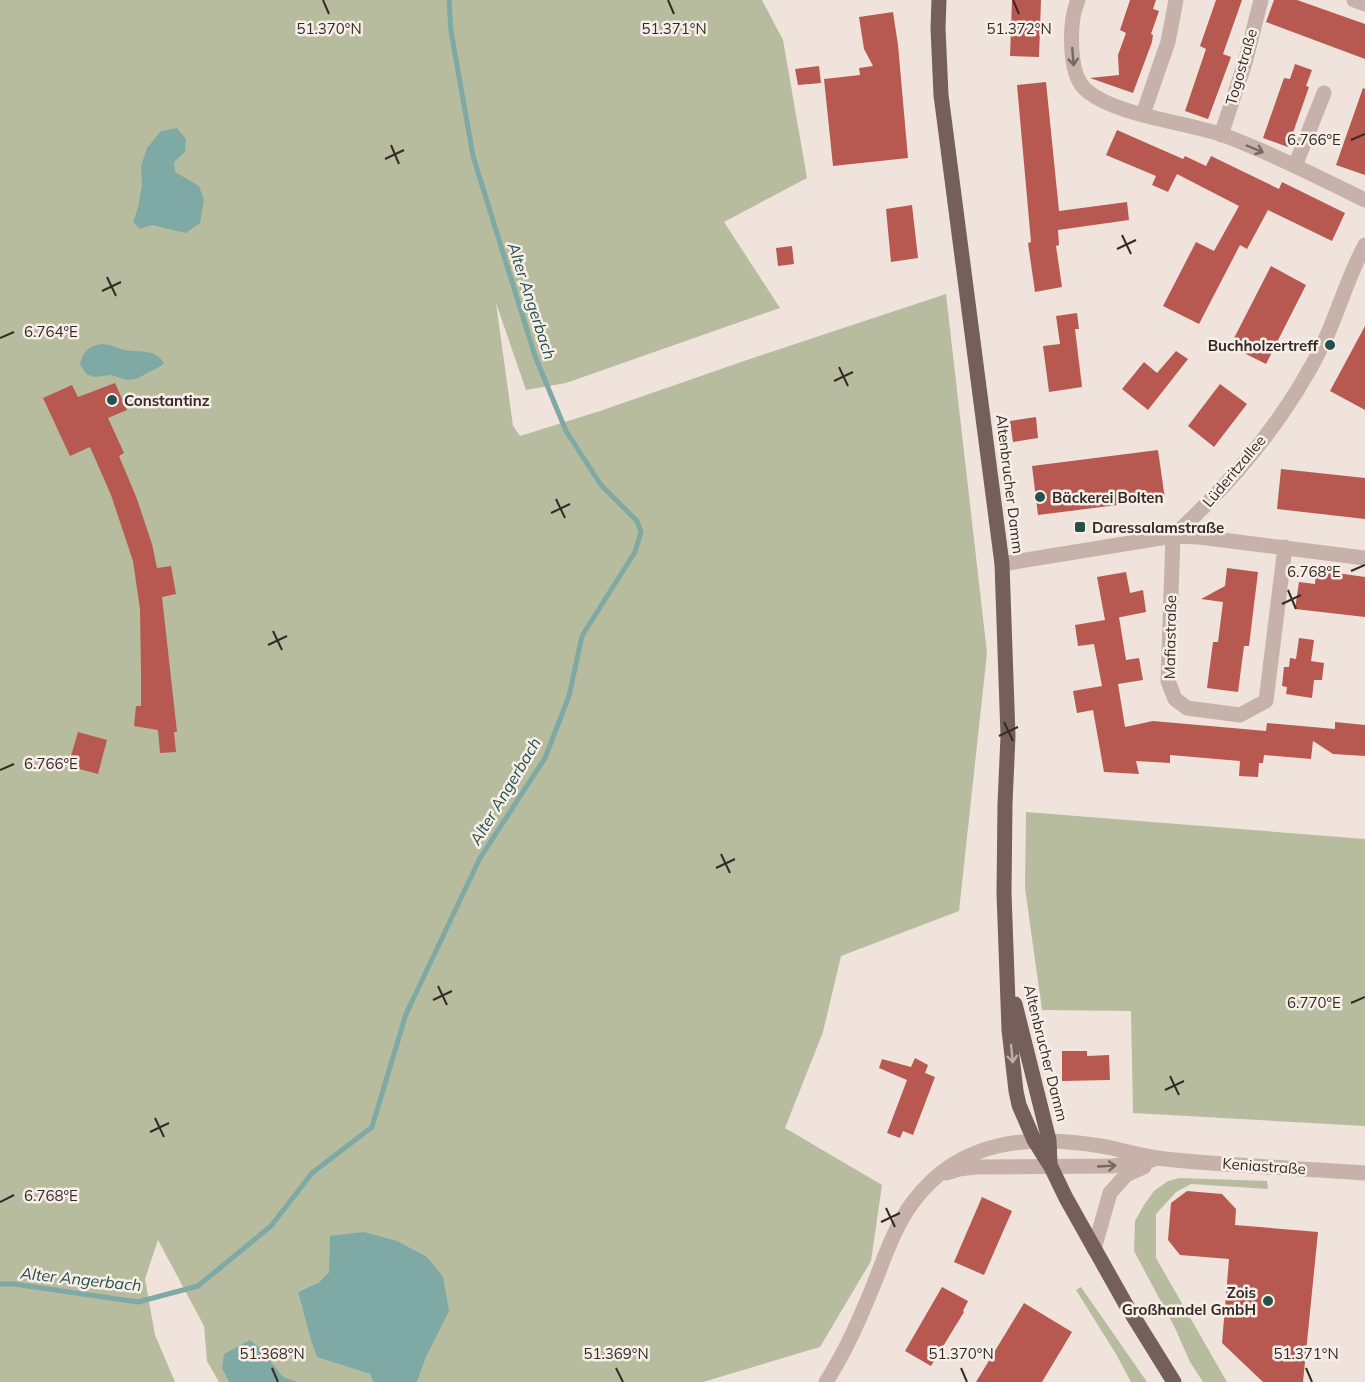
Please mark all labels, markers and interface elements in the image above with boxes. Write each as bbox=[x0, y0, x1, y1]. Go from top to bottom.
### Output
text: 51.370°N bbox=[296, 19, 362, 38]
text: 51.371°N bbox=[641, 19, 707, 38]
text: 51.372°N bbox=[986, 19, 1052, 38]
street label: Togostraße bbox=[1221, 27, 1261, 107]
one-way arrow bbox=[1068, 47, 1079, 67]
text: 6.766°E bbox=[1287, 130, 1341, 149]
one-way arrow bbox=[1245, 144, 1264, 155]
water label: Alter Angerbach bbox=[503, 239, 560, 362]
text: 6.764°E bbox=[24, 322, 78, 341]
place label: Buchholzertreff bbox=[1208, 336, 1318, 355]
marker: Buchholzertreff bbox=[1323, 338, 1337, 352]
place label: Constantinz bbox=[124, 391, 210, 410]
marker: Constantinz bbox=[105, 393, 119, 407]
street label: Altenbrucher Damm bbox=[992, 413, 1028, 555]
street label: Lüderitzallee bbox=[1198, 431, 1270, 511]
place label: Bäckerei Bolten bbox=[1052, 488, 1164, 507]
marker: Bäckerei Bolten bbox=[1033, 490, 1047, 504]
place label: Daressalamstraße bbox=[1092, 518, 1224, 537]
marker: Daressalamstraße bbox=[1073, 520, 1087, 534]
text: 6.768°E bbox=[1287, 562, 1341, 581]
street label: Mafiastraße bbox=[1160, 595, 1180, 679]
water label: Alter Angerbach bbox=[465, 734, 545, 849]
text: 6.766°E bbox=[24, 754, 78, 773]
street label: Altenbrucher Damm bbox=[1020, 983, 1072, 1123]
text: 6.770°E bbox=[1287, 993, 1341, 1012]
one-way arrow bbox=[1007, 1043, 1018, 1063]
street label: Keniastraße bbox=[1222, 1154, 1306, 1178]
one-way arrow bbox=[1097, 1160, 1117, 1171]
text: 6.768°E bbox=[24, 1186, 78, 1205]
water label: Alter Angerbach bbox=[19, 1263, 143, 1295]
place label: Zois Großhandel GmbH bbox=[1122, 1283, 1256, 1319]
marker: Zois Großhandel GmbH bbox=[1261, 1294, 1275, 1308]
text: 51.368°N bbox=[239, 1344, 305, 1363]
text: 51.369°N bbox=[583, 1344, 649, 1363]
text: 51.370°N bbox=[928, 1344, 994, 1363]
text: 51.371°N bbox=[1273, 1344, 1339, 1363]

